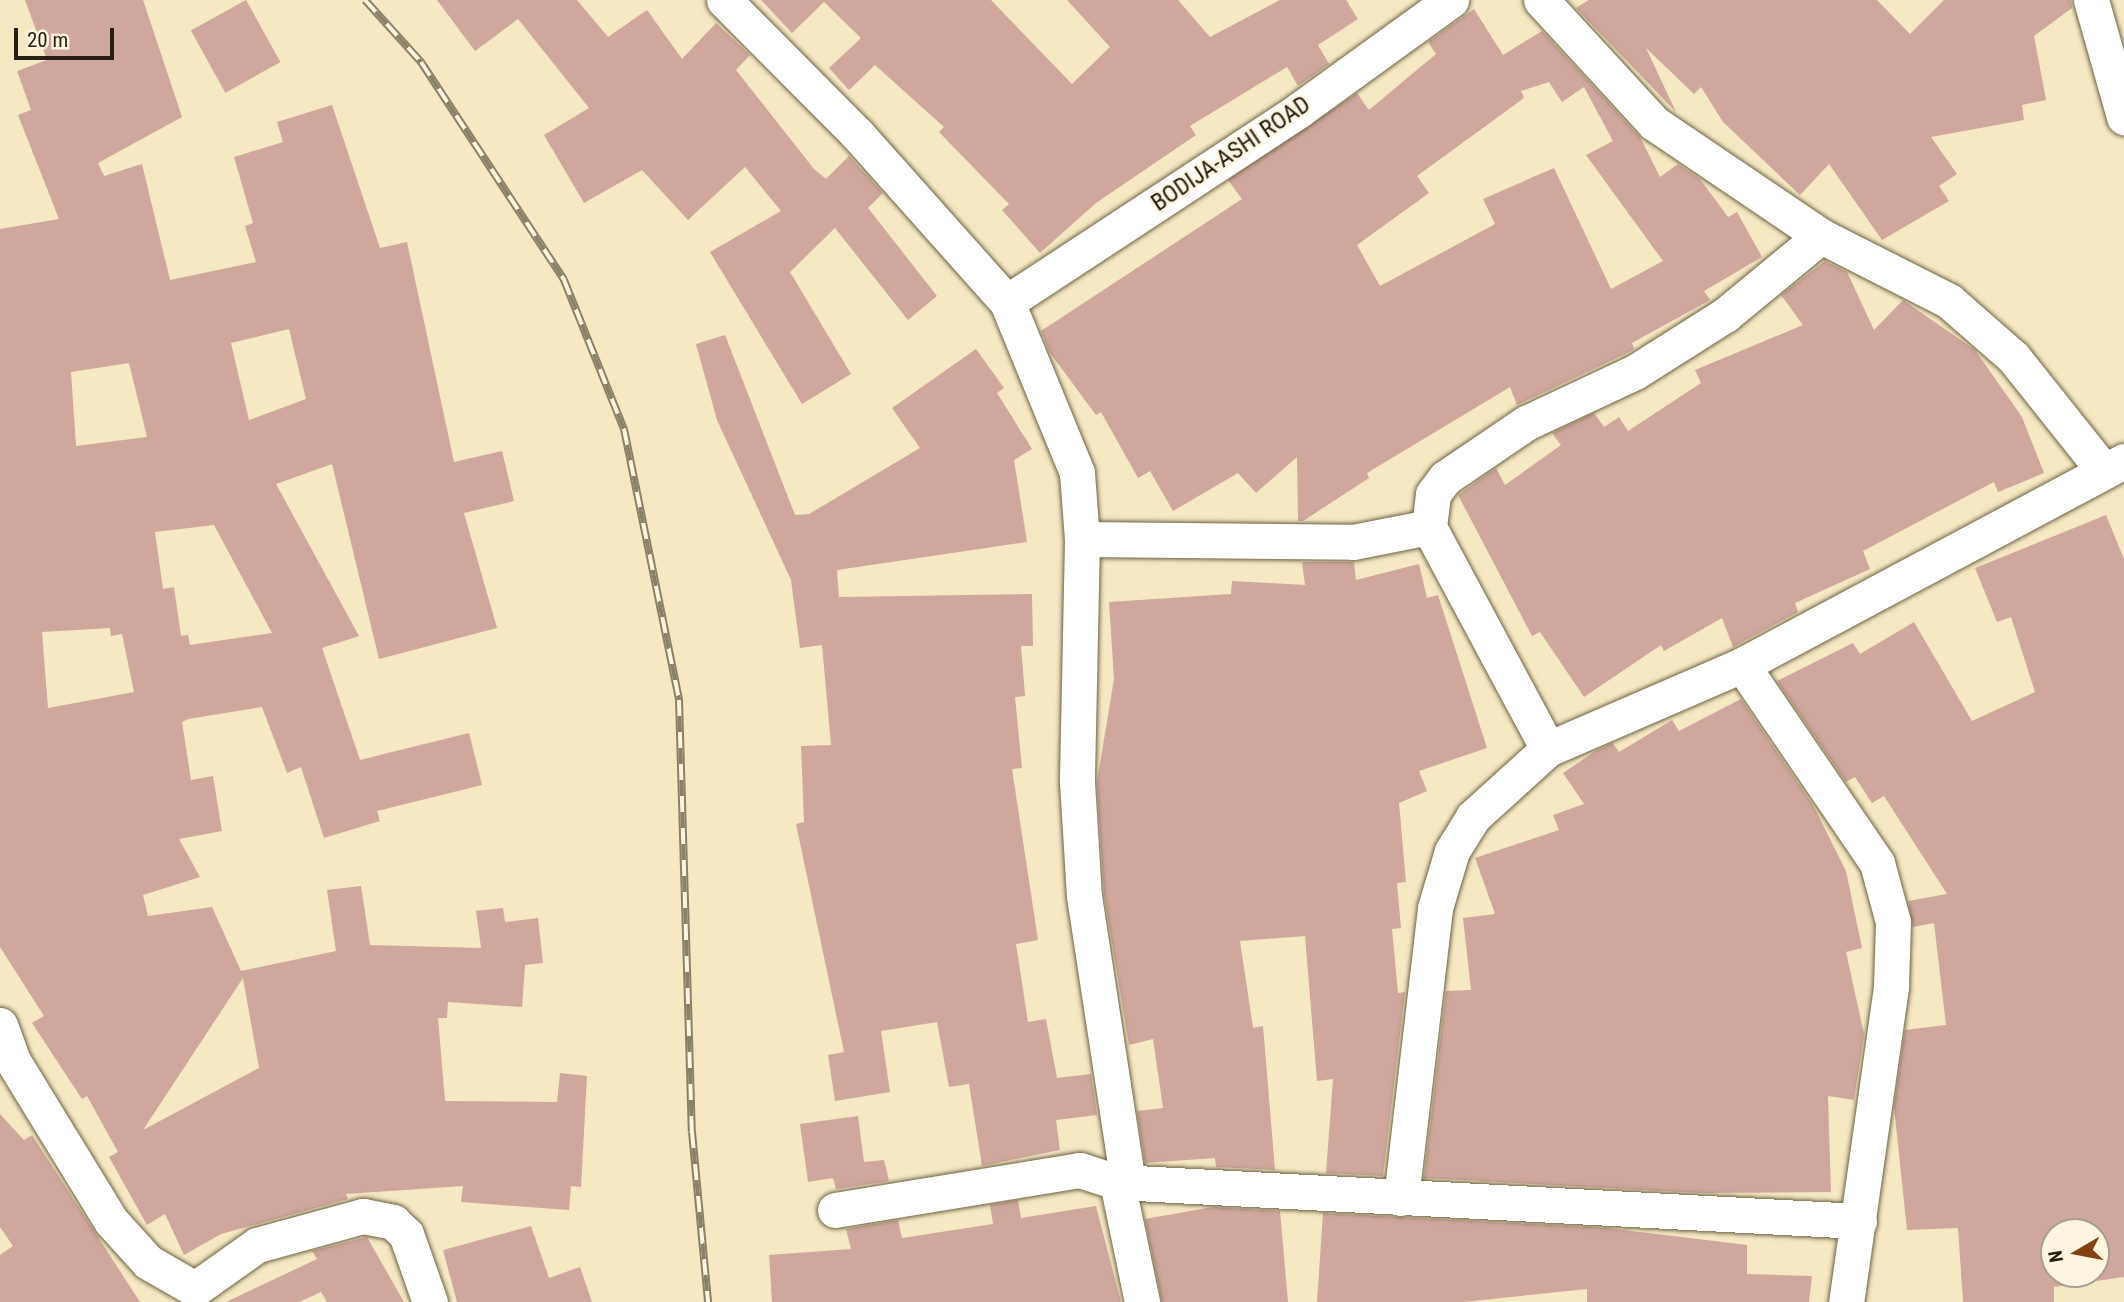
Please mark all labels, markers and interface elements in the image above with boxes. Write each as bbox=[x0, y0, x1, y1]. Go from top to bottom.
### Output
scale bar bbox=[18, 14, 117, 58]
text: 20 m bbox=[27, 28, 68, 52]
street label: BODIJA-ASHI ROAD bbox=[1146, 90, 1316, 218]
north arrow bbox=[2040, 1218, 2110, 1288]
text: N bbox=[2043, 1249, 2068, 1264]

